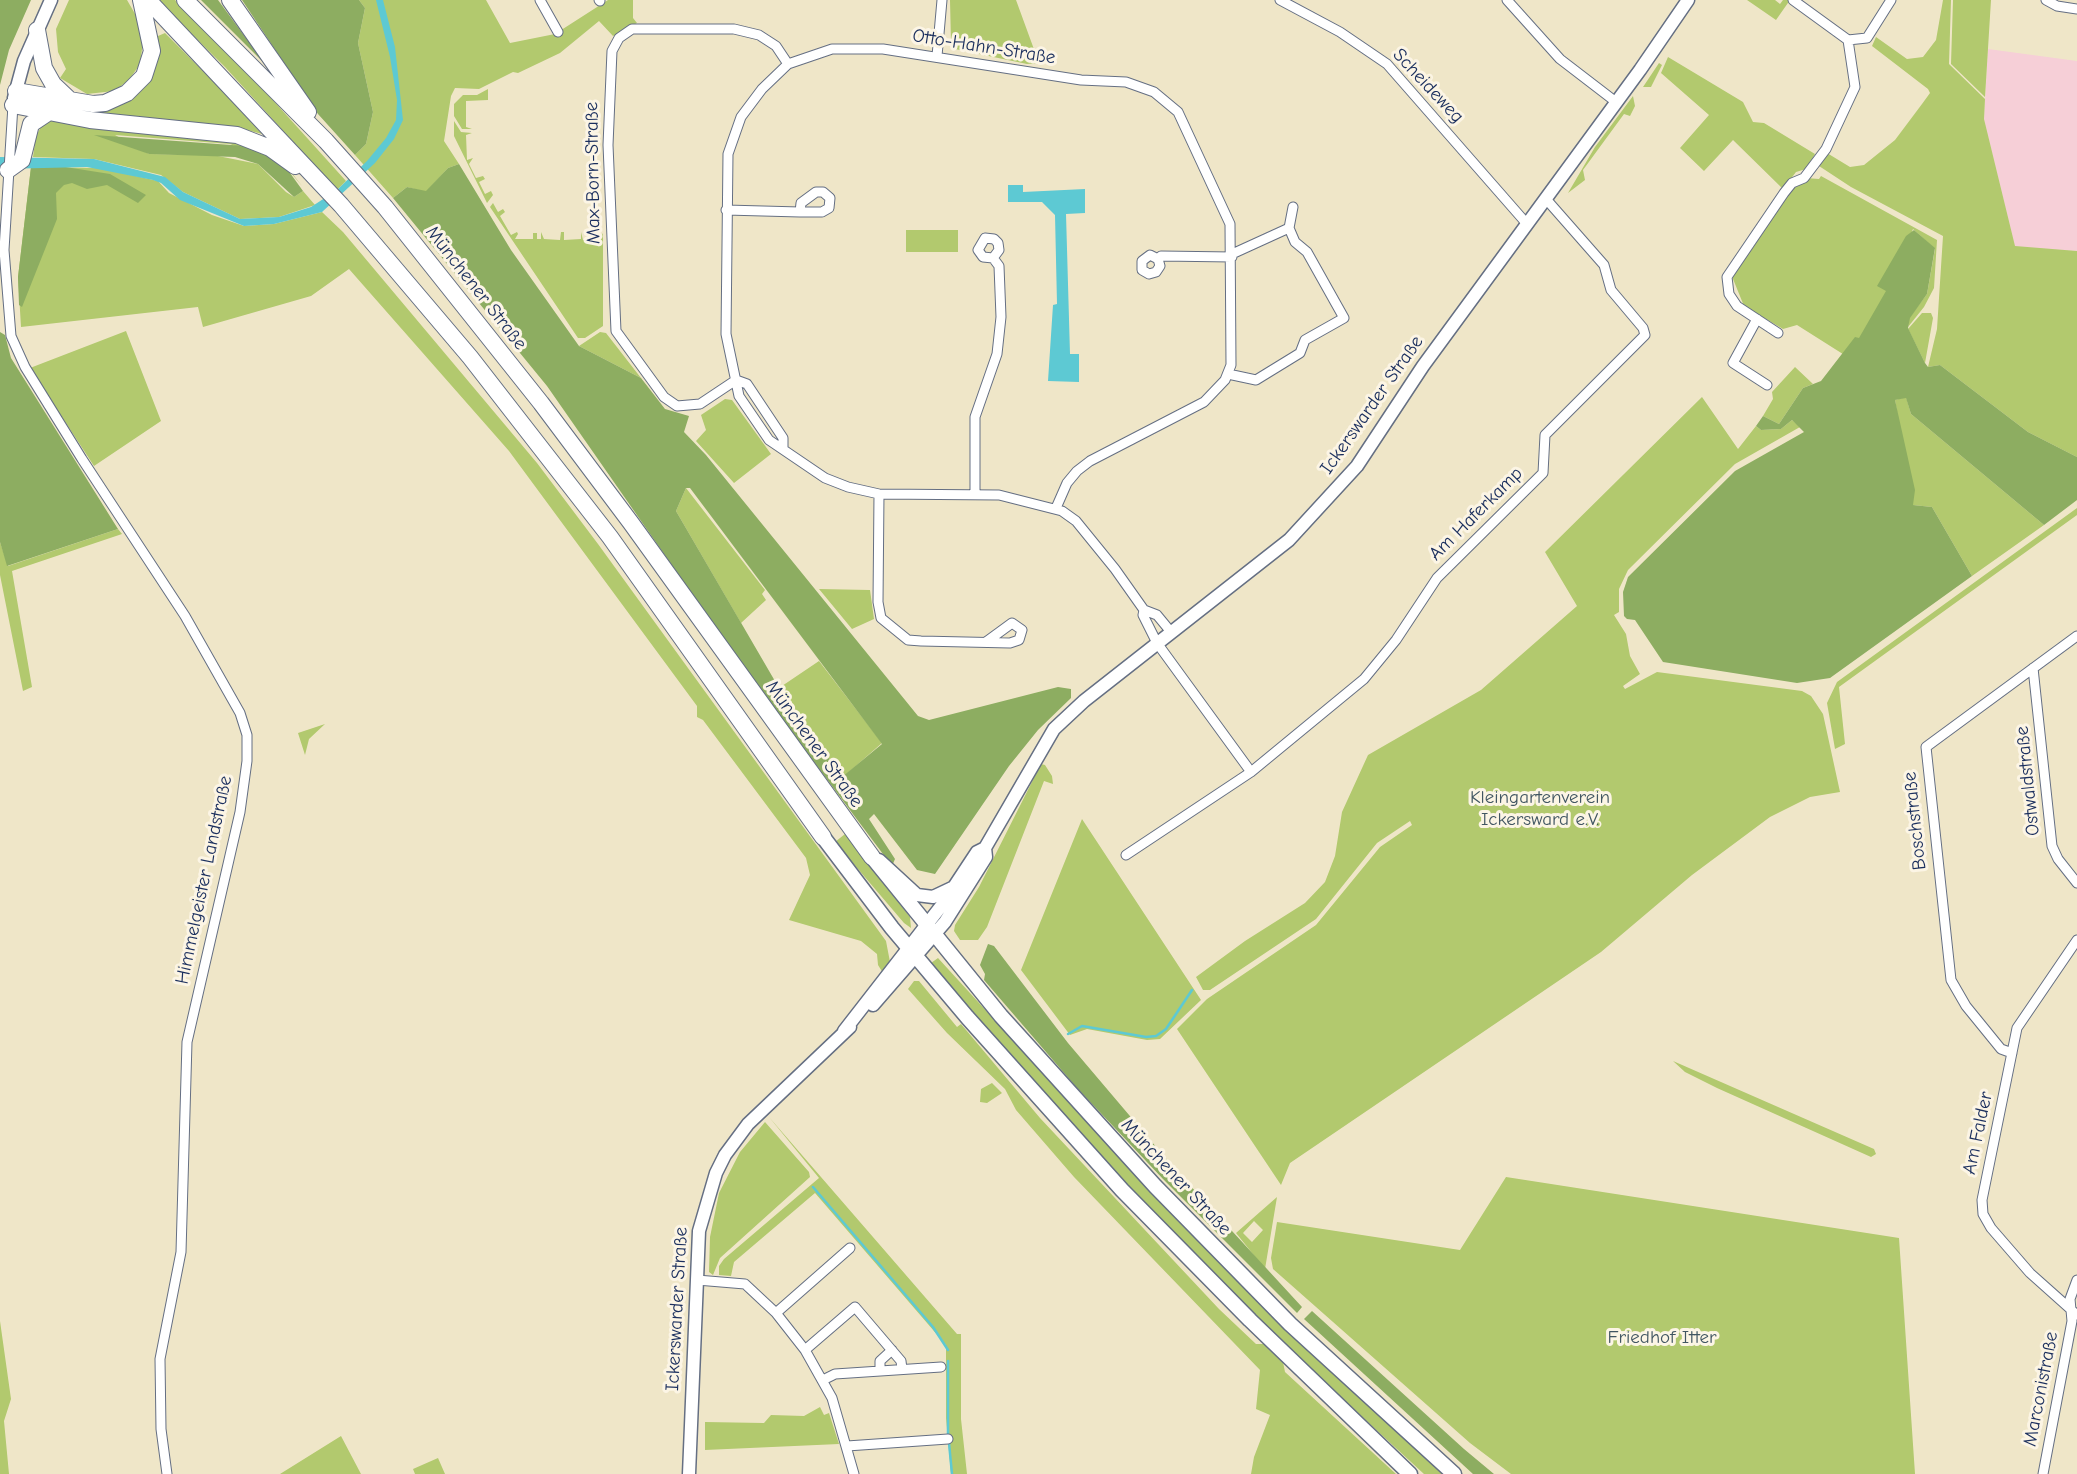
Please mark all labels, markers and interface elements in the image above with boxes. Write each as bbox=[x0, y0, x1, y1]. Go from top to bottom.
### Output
street label: Otto-Hahn-Straße bbox=[911, 24, 1057, 70]
street label: Scheideweg bbox=[1388, 44, 1468, 128]
street label: Max-Born-Straße bbox=[580, 102, 606, 244]
street label: Münchener Straße bbox=[420, 221, 532, 355]
street label: Ickerswarder Straße bbox=[1316, 331, 1428, 479]
street label: Am Haferkamp bbox=[1424, 462, 1528, 566]
street label: Münchener Straße bbox=[760, 676, 868, 812]
street label: Ostwaldstraße bbox=[2011, 725, 2045, 837]
street label: Boschstraße bbox=[1899, 771, 1931, 871]
street label: Himmelgeister Landstraße bbox=[171, 774, 237, 986]
park label: Kleingartenverein Ickersward e.V. bbox=[1470, 787, 1610, 831]
street label: Am Falder bbox=[1958, 1090, 1998, 1176]
street label: Münchener Straße bbox=[1116, 1114, 1236, 1240]
street label: Ickerswarder Straße bbox=[661, 1226, 693, 1392]
park label: Friedhof Itter bbox=[1607, 1327, 1717, 1349]
street label: Marconistraße bbox=[2019, 1330, 2063, 1448]

